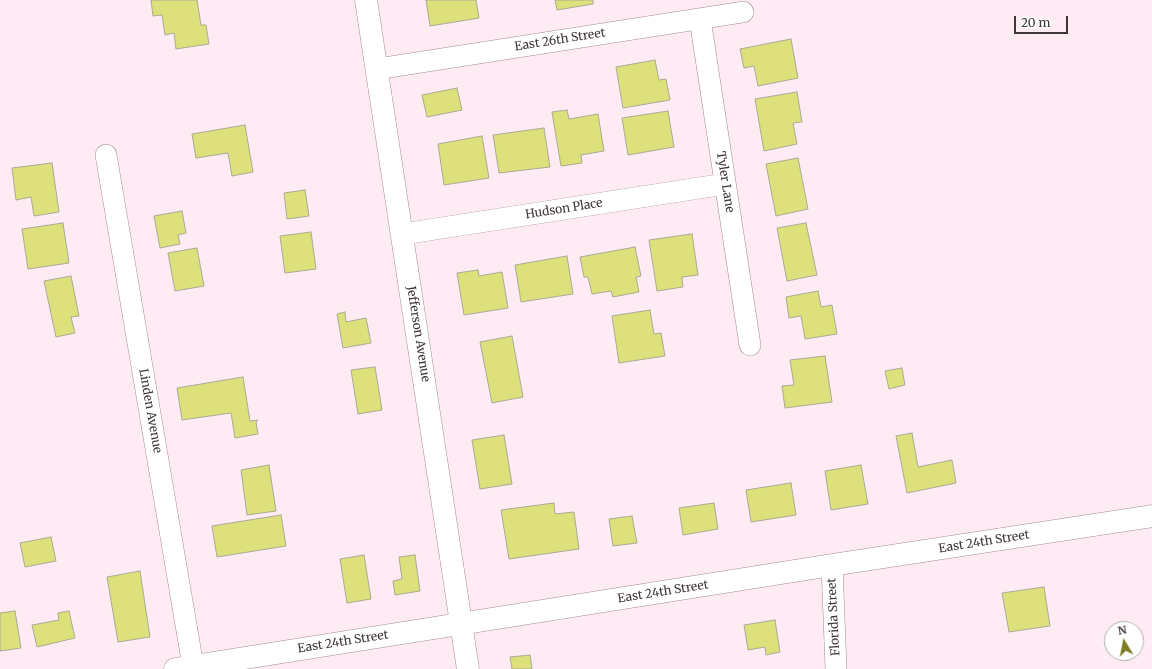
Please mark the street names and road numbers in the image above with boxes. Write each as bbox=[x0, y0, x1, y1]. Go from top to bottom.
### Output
street label: East 26th Street bbox=[514, 26, 606, 54]
street label: Tyler Lane bbox=[713, 150, 737, 214]
street label: Hudson Place bbox=[524, 196, 604, 222]
street label: Jefferson Avenue bbox=[403, 285, 433, 383]
street label: Linden Avenue bbox=[135, 368, 165, 454]
street label: East 24th Street bbox=[938, 528, 1030, 556]
street label: East 24th Street bbox=[617, 578, 709, 606]
street label: Florida Street bbox=[825, 578, 843, 656]
street label: East 24th Street bbox=[297, 628, 389, 656]

